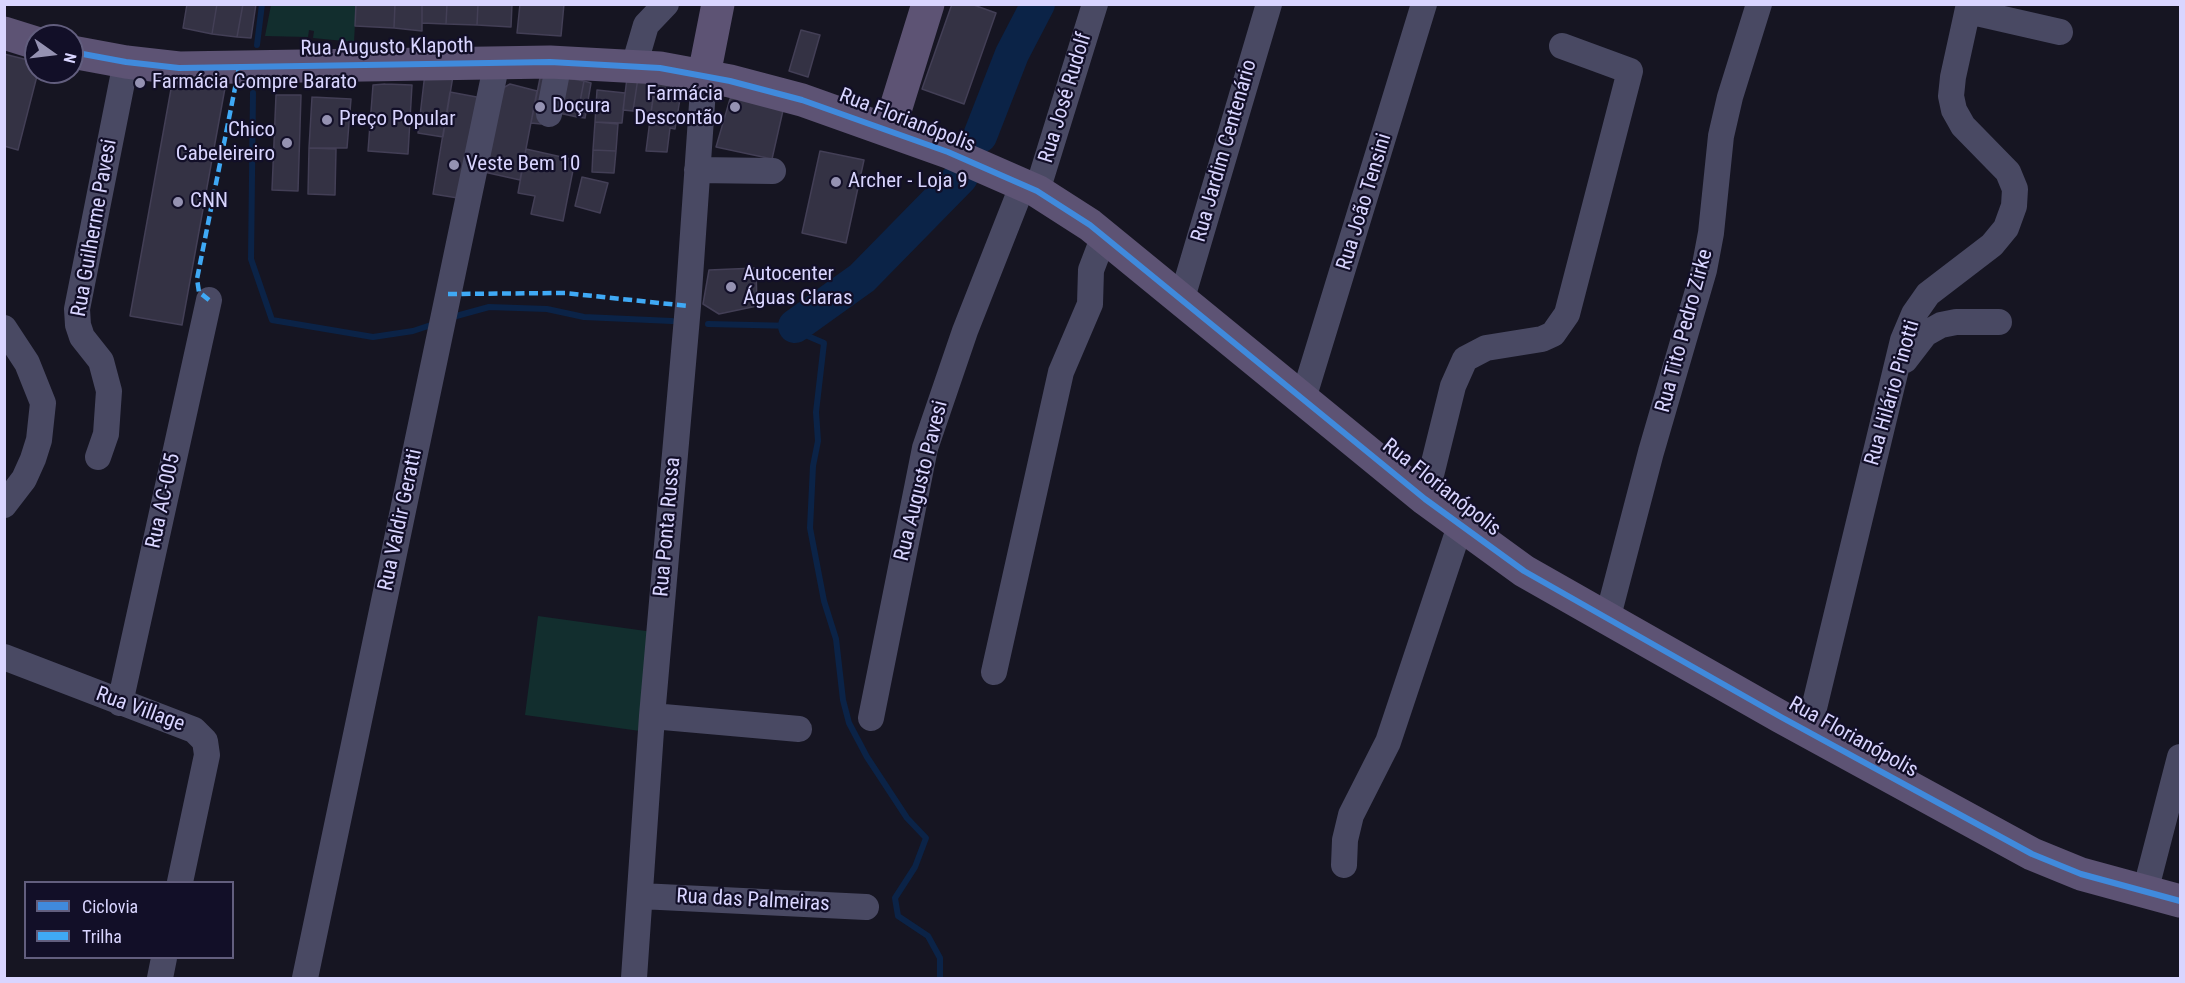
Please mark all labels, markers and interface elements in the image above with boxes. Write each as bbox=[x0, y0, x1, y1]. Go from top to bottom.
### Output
north arrow bbox=[24, 24, 84, 84]
street label: Rua José Rudolf bbox=[1034, 30, 1098, 166]
street label: Rua Augusto Klapoth bbox=[300, 34, 474, 62]
text: N bbox=[60, 51, 80, 65]
street label: Rua Jardim Centenário bbox=[1187, 57, 1263, 245]
place label: Farmácia Compre Barato bbox=[152, 70, 357, 96]
marker: Farmácia Compre Barato bbox=[133, 76, 147, 90]
place label: Farmácia Descontão bbox=[634, 82, 723, 132]
street label: Rua Florianópolis bbox=[835, 83, 979, 159]
place label: Doçura bbox=[552, 94, 610, 120]
marker: Doçura bbox=[533, 100, 547, 114]
marker: Farmácia Descontão bbox=[728, 100, 742, 114]
place label: Preço Popular bbox=[339, 107, 456, 133]
marker: Preço Popular bbox=[320, 113, 334, 127]
place label: Chico Cabeleireiro bbox=[176, 118, 275, 168]
street label: Rua João Tensini bbox=[1332, 131, 1398, 273]
marker: Chico Cabeleireiro bbox=[280, 136, 294, 150]
street label: Rua Guilherme Pavesi bbox=[67, 137, 123, 319]
place label: Veste Bem 10 bbox=[466, 152, 580, 178]
marker: Veste Bem 10 bbox=[447, 158, 461, 172]
place label: Archer - Loja 9 bbox=[848, 169, 968, 195]
marker: Archer - Loja 9 bbox=[829, 175, 843, 189]
place label: CNN bbox=[190, 189, 228, 215]
marker: CNN bbox=[171, 195, 185, 209]
street label: Rua Tito Pedro Zirke bbox=[1651, 247, 1719, 415]
place label: Autocenter Águas Claras bbox=[743, 262, 852, 312]
marker: Autocenter Águas Claras bbox=[724, 280, 738, 294]
street label: Rua Hilário Pinotti bbox=[1860, 317, 1926, 469]
street label: Rua Augusto Pavesi bbox=[890, 398, 954, 564]
street label: Rua Florianópolis bbox=[1377, 434, 1505, 542]
street label: Rua Valdir Geratti bbox=[374, 447, 428, 593]
street label: Rua AC-005 bbox=[142, 451, 186, 551]
street label: Rua Ponta Russa bbox=[649, 456, 687, 598]
street label: Rua Village bbox=[92, 682, 188, 738]
street label: Rua Florianópolis bbox=[1784, 692, 1922, 784]
legend bbox=[24, 881, 234, 959]
street label: Rua das Palmeiras bbox=[676, 884, 830, 918]
text: Ciclovia bbox=[82, 896, 138, 917]
text: Trilha bbox=[82, 926, 122, 947]

